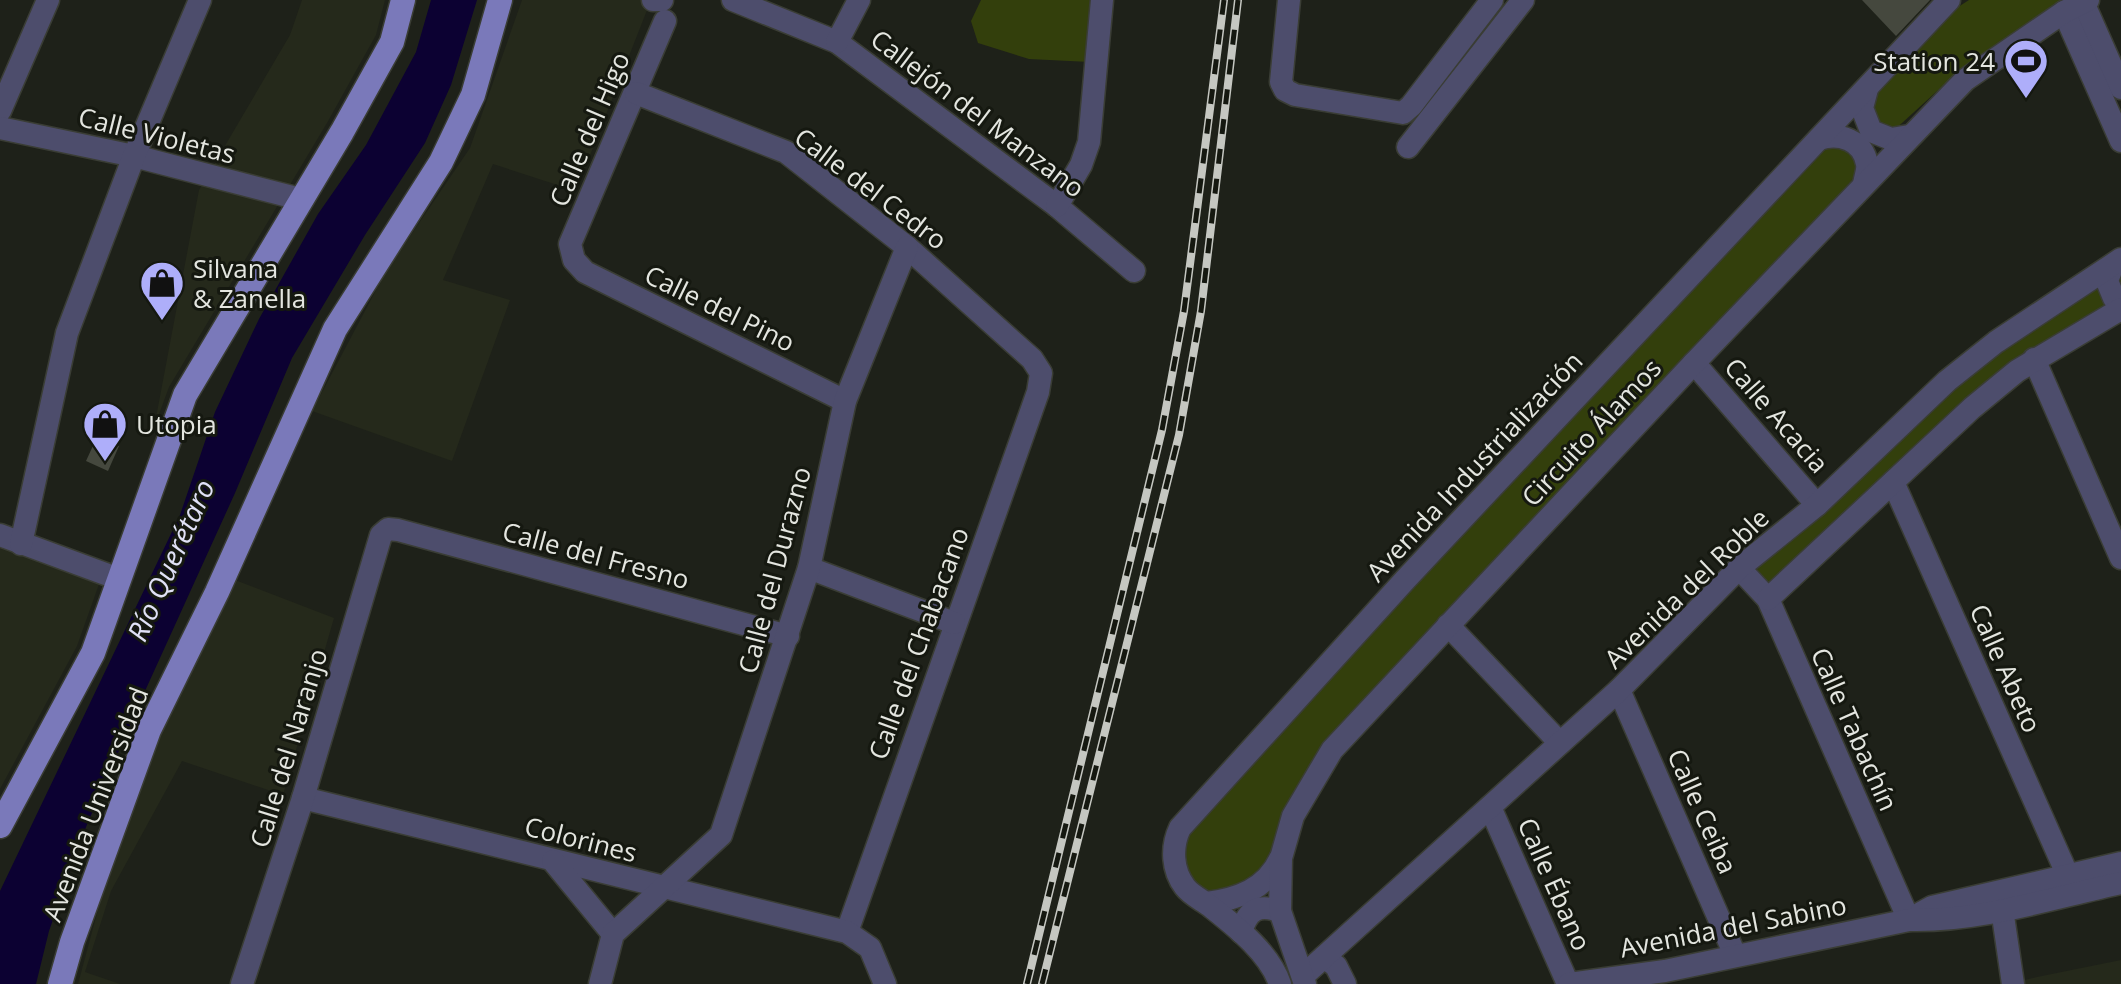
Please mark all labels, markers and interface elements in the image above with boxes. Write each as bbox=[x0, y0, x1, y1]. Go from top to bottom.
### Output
street label: Callejón del Manzano bbox=[864, 21, 1092, 205]
sports icon: Station 24 bbox=[2002, 37, 2050, 100]
place label: Station 24 bbox=[1873, 43, 1995, 79]
street label: Calle del Higo bbox=[540, 46, 638, 212]
street label: Calle Violetas bbox=[75, 98, 239, 172]
street label: Calle del Cedro bbox=[787, 119, 955, 257]
place label: Silvana & Zanella bbox=[193, 250, 306, 316]
street label: Calle del Pino bbox=[639, 256, 801, 360]
shop icon: Silvana & Zanella bbox=[138, 259, 186, 322]
street label: Avenida Industrialización bbox=[1358, 343, 1590, 589]
street label: Circuito Álamos bbox=[1513, 350, 1669, 514]
street label: Calle Acacia bbox=[1717, 350, 1837, 480]
shop icon: Utopia bbox=[81, 400, 129, 463]
place label: Utopia bbox=[136, 406, 217, 442]
street label: Calle del Durazno bbox=[729, 463, 819, 677]
water label: Río Querétaro bbox=[117, 473, 223, 647]
street label: Avenida del Roble bbox=[1596, 500, 1776, 676]
street label: Calle del Fresno bbox=[499, 513, 693, 597]
street label: Calle del Chabacano bbox=[859, 522, 977, 764]
street label: Calle Abeto bbox=[1962, 598, 2050, 738]
street label: Calle Tabachín bbox=[1803, 642, 1907, 816]
street label: Calle del Naranjo bbox=[241, 644, 335, 852]
street label: Avenida Universidad bbox=[34, 682, 156, 926]
street label: Calle Ceiba bbox=[1659, 743, 1747, 879]
street label: Colorines bbox=[521, 808, 641, 870]
street label: Calle Ébano bbox=[1510, 812, 1600, 956]
street label: Avenida del Sabino bbox=[1617, 886, 1849, 966]

